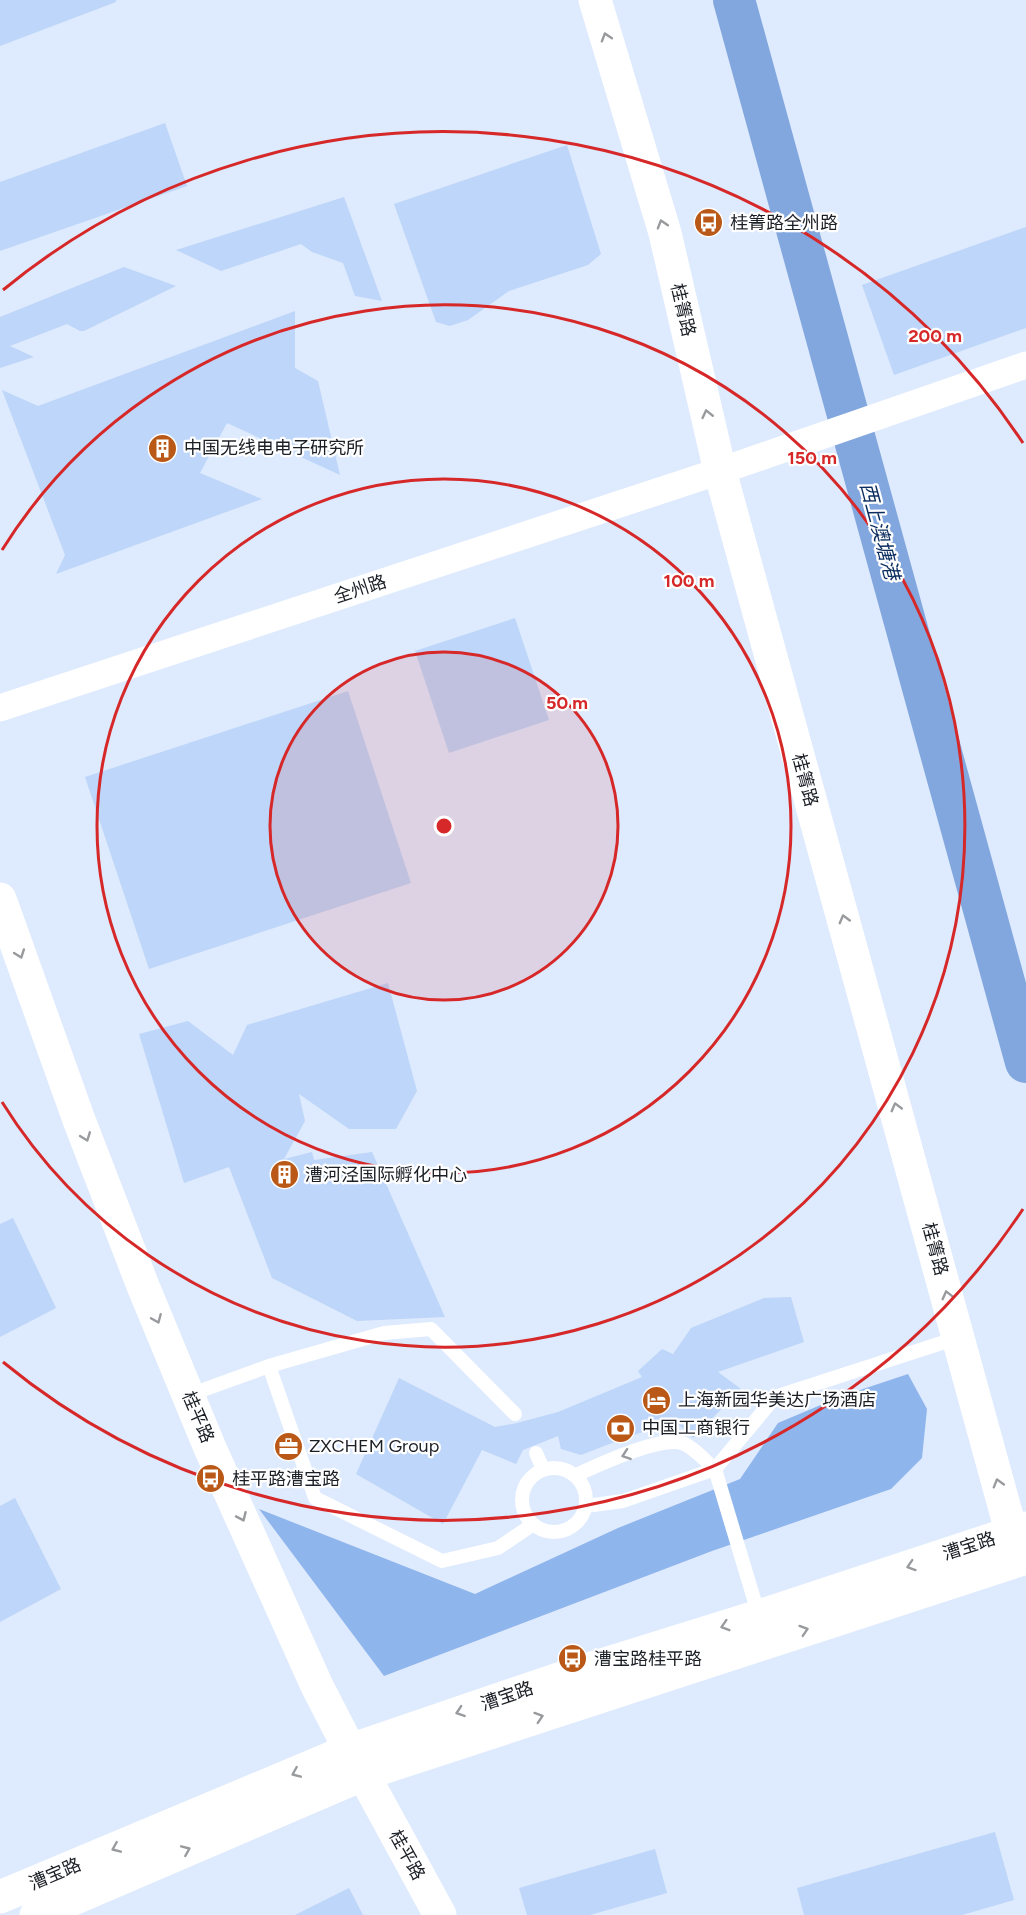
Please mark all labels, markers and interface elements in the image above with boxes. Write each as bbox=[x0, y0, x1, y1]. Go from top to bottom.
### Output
one-way arrow bbox=[601, 32, 613, 43]
bus stop icon: 桂箐路全州路 bbox=[693, 207, 725, 239]
place label: 桂箐路全州路 bbox=[730, 212, 838, 234]
one-way arrow bbox=[657, 219, 669, 230]
street label: 桂箐路 bbox=[666, 281, 700, 339]
text: 200 m bbox=[908, 325, 962, 347]
one-way arrow bbox=[701, 409, 714, 419]
building icon: 中国无线电电子研究所 bbox=[147, 432, 179, 464]
place label: 中国无线电电子研究所 bbox=[184, 437, 364, 459]
text: 150 m bbox=[787, 447, 837, 469]
water label: 西上澳塘港 bbox=[855, 480, 905, 585]
street label: 全州路 bbox=[331, 570, 389, 608]
text: 100 m bbox=[664, 570, 714, 592]
text: 50 m bbox=[546, 692, 588, 714]
street label: 桂箐路 bbox=[787, 751, 823, 809]
centre of rings bbox=[434, 816, 454, 836]
one-way arrow bbox=[838, 914, 851, 924]
one-way arrow bbox=[12, 948, 25, 959]
one-way arrow bbox=[890, 1102, 903, 1112]
one-way arrow bbox=[79, 1131, 91, 1142]
building icon: 漕河泾国际孵化中心 bbox=[268, 1159, 300, 1191]
place label: 漕河泾国际孵化中心 bbox=[305, 1164, 467, 1186]
street label: 桂箐路 bbox=[917, 1220, 953, 1278]
one-way arrow bbox=[941, 1290, 954, 1300]
one-way arrow bbox=[150, 1312, 162, 1323]
hotel icon: 上海新园华美达广场酒店 bbox=[641, 1384, 673, 1416]
street label: 桂平路 bbox=[177, 1388, 219, 1446]
place label: 上海新园华美达广场酒店 bbox=[678, 1389, 876, 1411]
bank icon: 中国工商银行 bbox=[605, 1412, 637, 1444]
place label: 中国工商银行 bbox=[642, 1417, 750, 1439]
office icon: ZXCHEM Group bbox=[272, 1430, 304, 1462]
place label: ZXCHEM Group bbox=[309, 1435, 439, 1457]
one-way arrow bbox=[621, 1447, 632, 1460]
bus stop icon: 桂平路漕宝路 bbox=[195, 1463, 227, 1495]
place label: 桂平路漕宝路 bbox=[232, 1468, 340, 1490]
one-way arrow bbox=[993, 1479, 1005, 1489]
one-way arrow bbox=[235, 1511, 247, 1522]
street label: 漕宝路 bbox=[940, 1527, 998, 1565]
one-way arrow bbox=[906, 1558, 917, 1571]
one-way arrow bbox=[720, 1619, 731, 1631]
one-way arrow bbox=[798, 1625, 809, 1637]
bus stop icon: 漕宝路桂平路 bbox=[557, 1643, 589, 1675]
place label: 漕宝路桂平路 bbox=[594, 1648, 702, 1670]
street label: 漕宝路 bbox=[478, 1677, 536, 1715]
one-way arrow bbox=[455, 1705, 466, 1718]
one-way arrow bbox=[533, 1711, 544, 1724]
one-way arrow bbox=[291, 1766, 302, 1778]
street label: 桂平路 bbox=[384, 1826, 430, 1884]
one-way arrow bbox=[111, 1841, 122, 1853]
one-way arrow bbox=[180, 1846, 191, 1858]
street label: 漕宝路 bbox=[26, 1853, 84, 1895]

